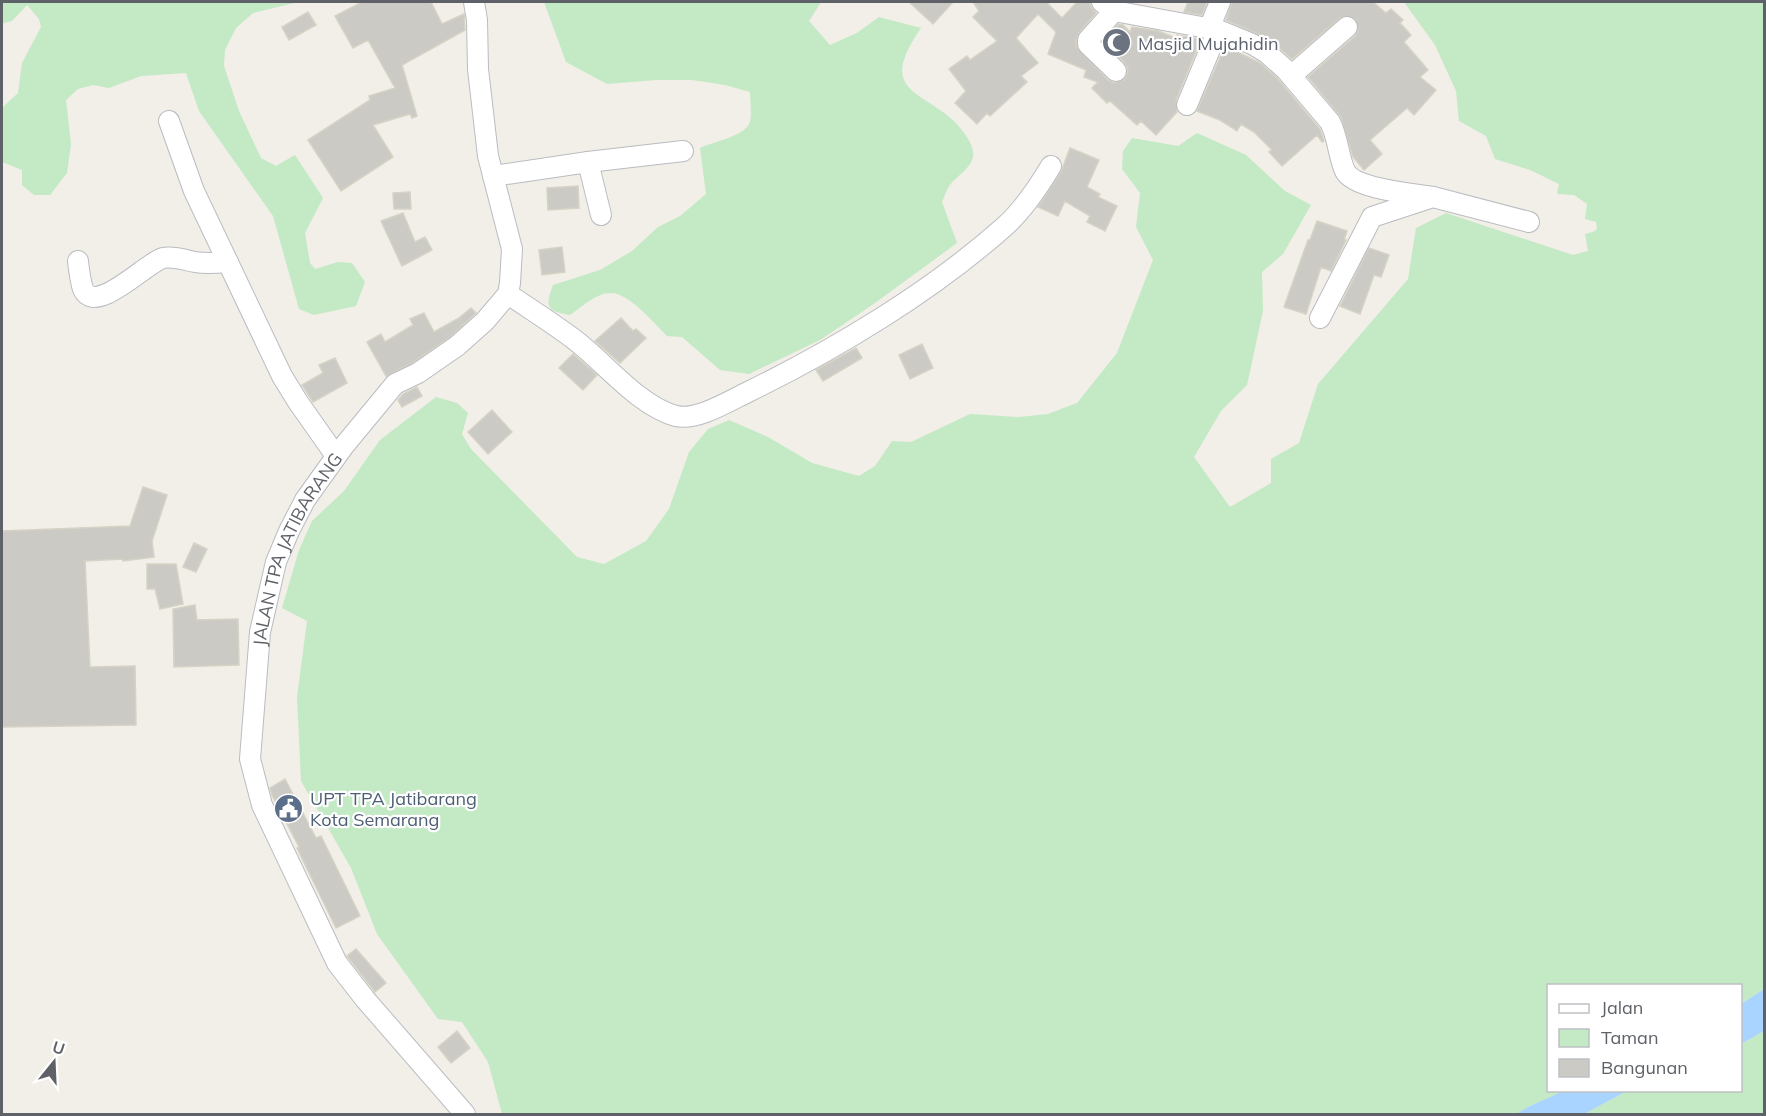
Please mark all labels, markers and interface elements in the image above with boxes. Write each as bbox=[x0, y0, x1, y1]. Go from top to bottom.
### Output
mosque icon: Masjid Mujahidin bbox=[1101, 27, 1133, 59]
place label: Masjid Mujahidin bbox=[1138, 32, 1279, 55]
street label: JALAN TPA JATIBARANG bbox=[247, 448, 347, 647]
place label: UPT TPA Jatibarang Kota Semarang bbox=[310, 787, 477, 831]
public building icon: UPT TPA Jatibarang Kota Semarang bbox=[273, 792, 305, 824]
legend bbox=[1547, 984, 1742, 1092]
text: Jalan bbox=[1601, 996, 1643, 1019]
text: Taman bbox=[1601, 1026, 1658, 1049]
north arrow bbox=[24, 1032, 84, 1092]
text: U bbox=[50, 1036, 67, 1059]
text: Bangunan bbox=[1601, 1056, 1688, 1079]

